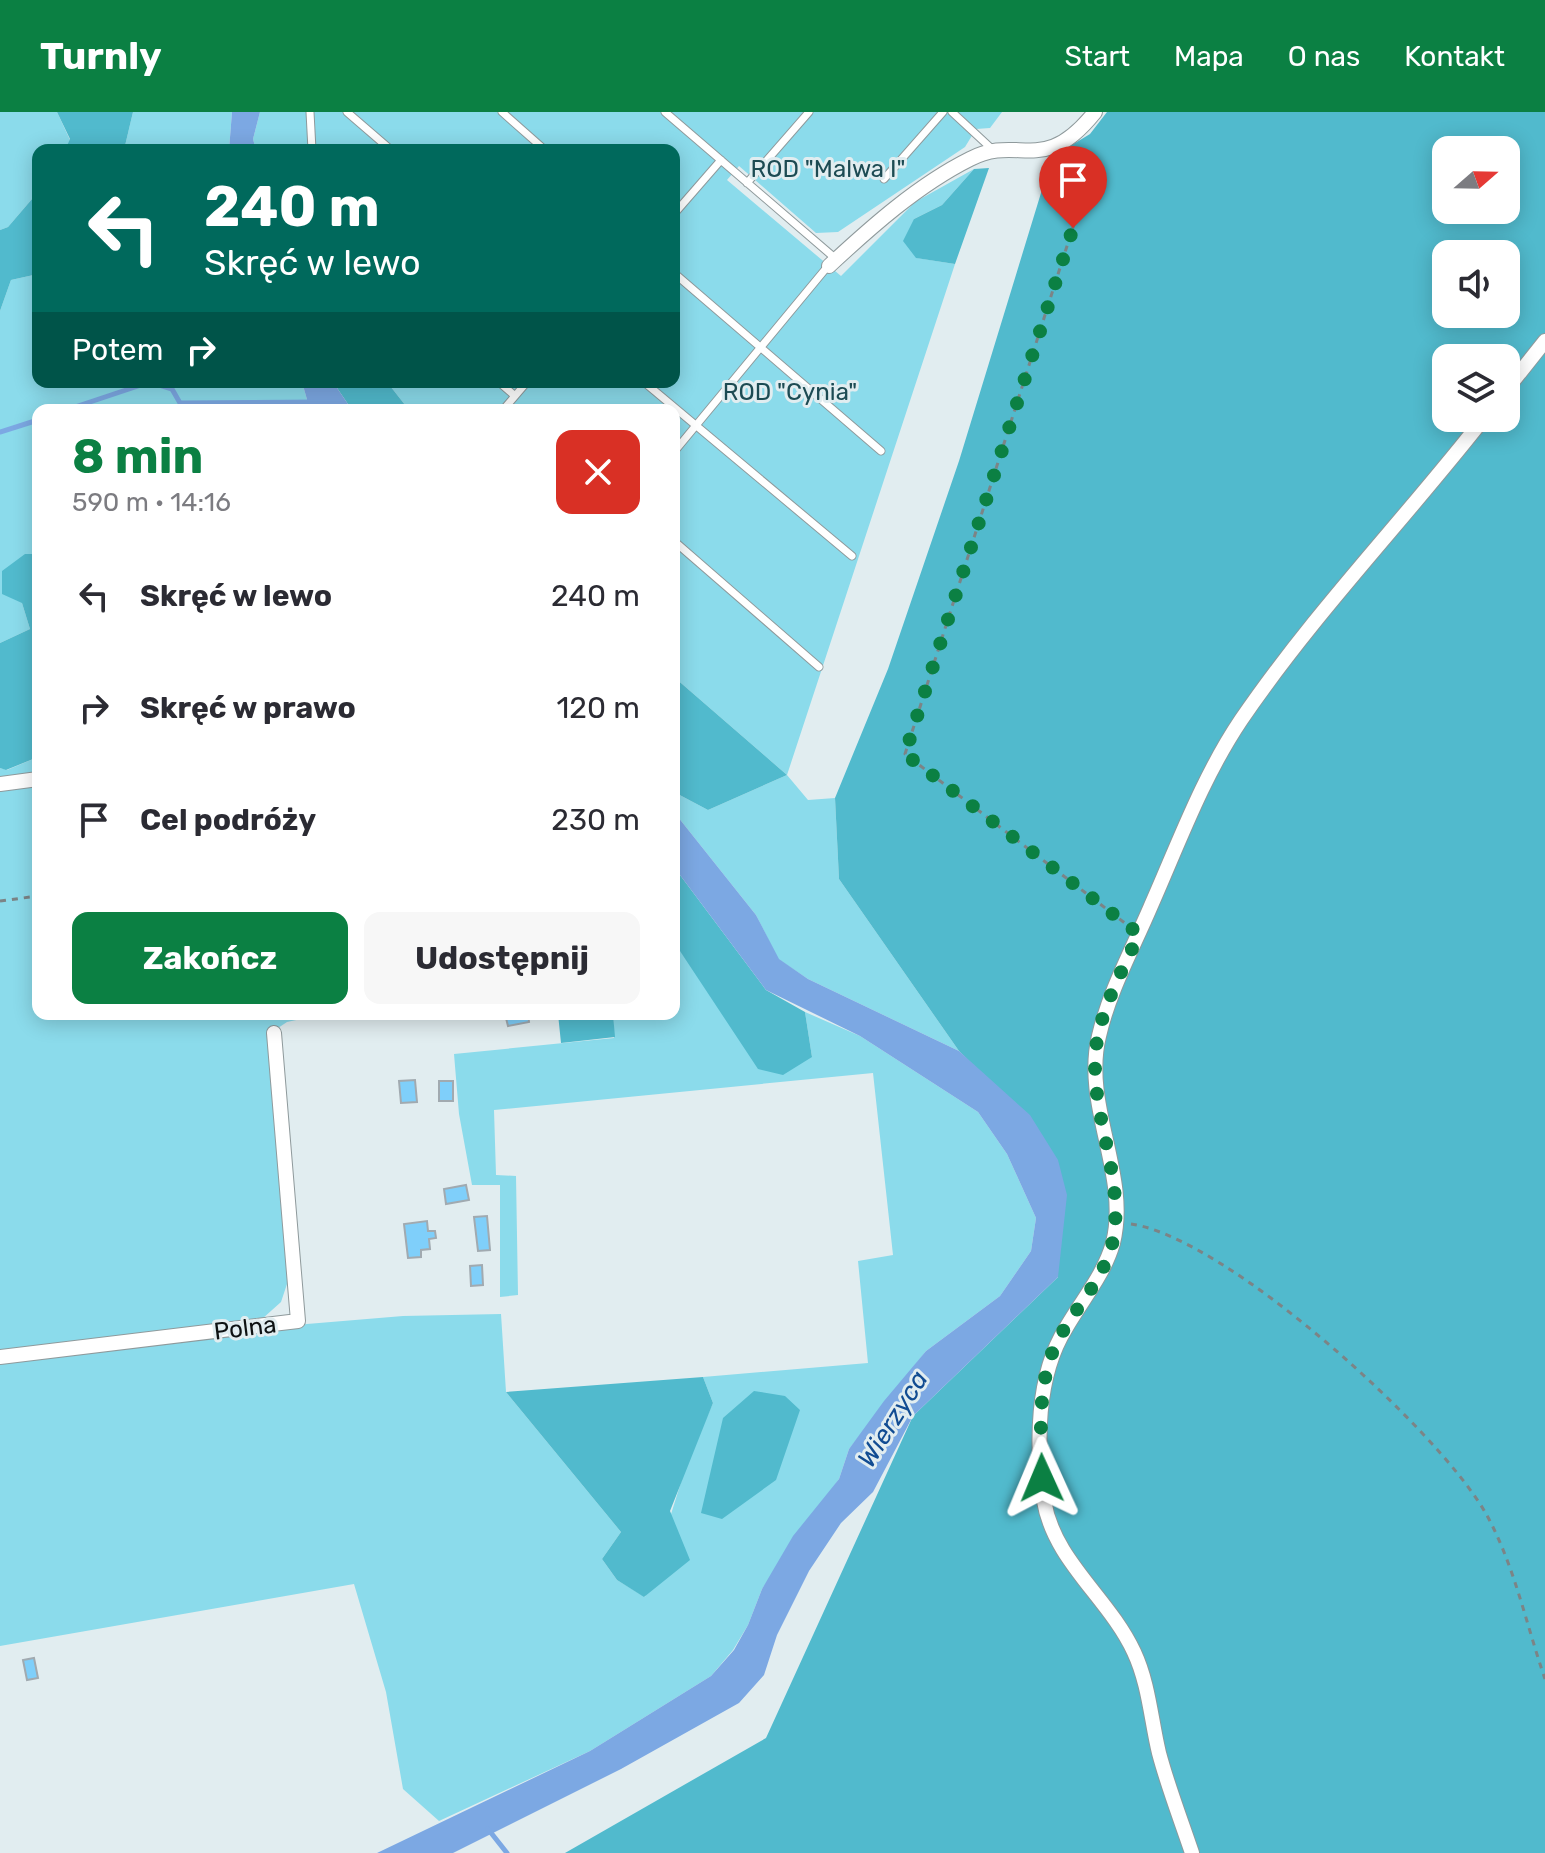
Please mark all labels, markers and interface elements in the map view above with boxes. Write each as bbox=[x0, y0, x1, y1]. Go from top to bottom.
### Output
text: Turnly bbox=[40, 33, 162, 79]
text: Start bbox=[1065, 40, 1130, 73]
text: Mapa bbox=[1174, 40, 1244, 73]
text: O nas bbox=[1288, 40, 1360, 73]
text: Kontakt bbox=[1404, 40, 1505, 73]
north arrow bbox=[1432, 136, 1520, 224]
map controls bbox=[1432, 136, 1520, 432]
pin bbox=[1039, 146, 1107, 228]
park label: ROD "Malwa I" bbox=[750, 155, 906, 183]
icon: arrive bbox=[1051, 158, 1095, 202]
text: 240 m bbox=[204, 174, 380, 240]
icon: left bbox=[72, 176, 176, 280]
button: sound bbox=[1432, 240, 1520, 328]
text: Skręć w lewo bbox=[204, 241, 421, 284]
icon: right bbox=[179, 328, 223, 372]
text: Potem bbox=[72, 332, 163, 368]
button: layers bbox=[1432, 344, 1520, 432]
park label: ROD "Cynia" bbox=[723, 378, 857, 406]
text: 8 min bbox=[72, 428, 203, 485]
button: close bbox=[556, 430, 640, 514]
text: 590 m · 14:16 bbox=[72, 487, 231, 518]
icon: left bbox=[72, 574, 116, 618]
text: Skręć w lewo bbox=[140, 578, 332, 614]
text: 240 m bbox=[551, 578, 640, 614]
icon: right bbox=[72, 686, 116, 730]
text: Skręć w prawo bbox=[140, 690, 356, 726]
text: 120 m bbox=[556, 690, 640, 726]
icon: arrive bbox=[72, 798, 116, 842]
text: Cel podróży bbox=[140, 802, 316, 838]
text: 230 m bbox=[551, 802, 640, 838]
button: Zakończ bbox=[72, 912, 348, 1004]
button: Udostępnij bbox=[364, 912, 640, 1004]
street label: Polna bbox=[212, 1310, 278, 1346]
water label: Wierzyca bbox=[851, 1365, 935, 1473]
position arrow bbox=[1000, 1436, 1084, 1520]

